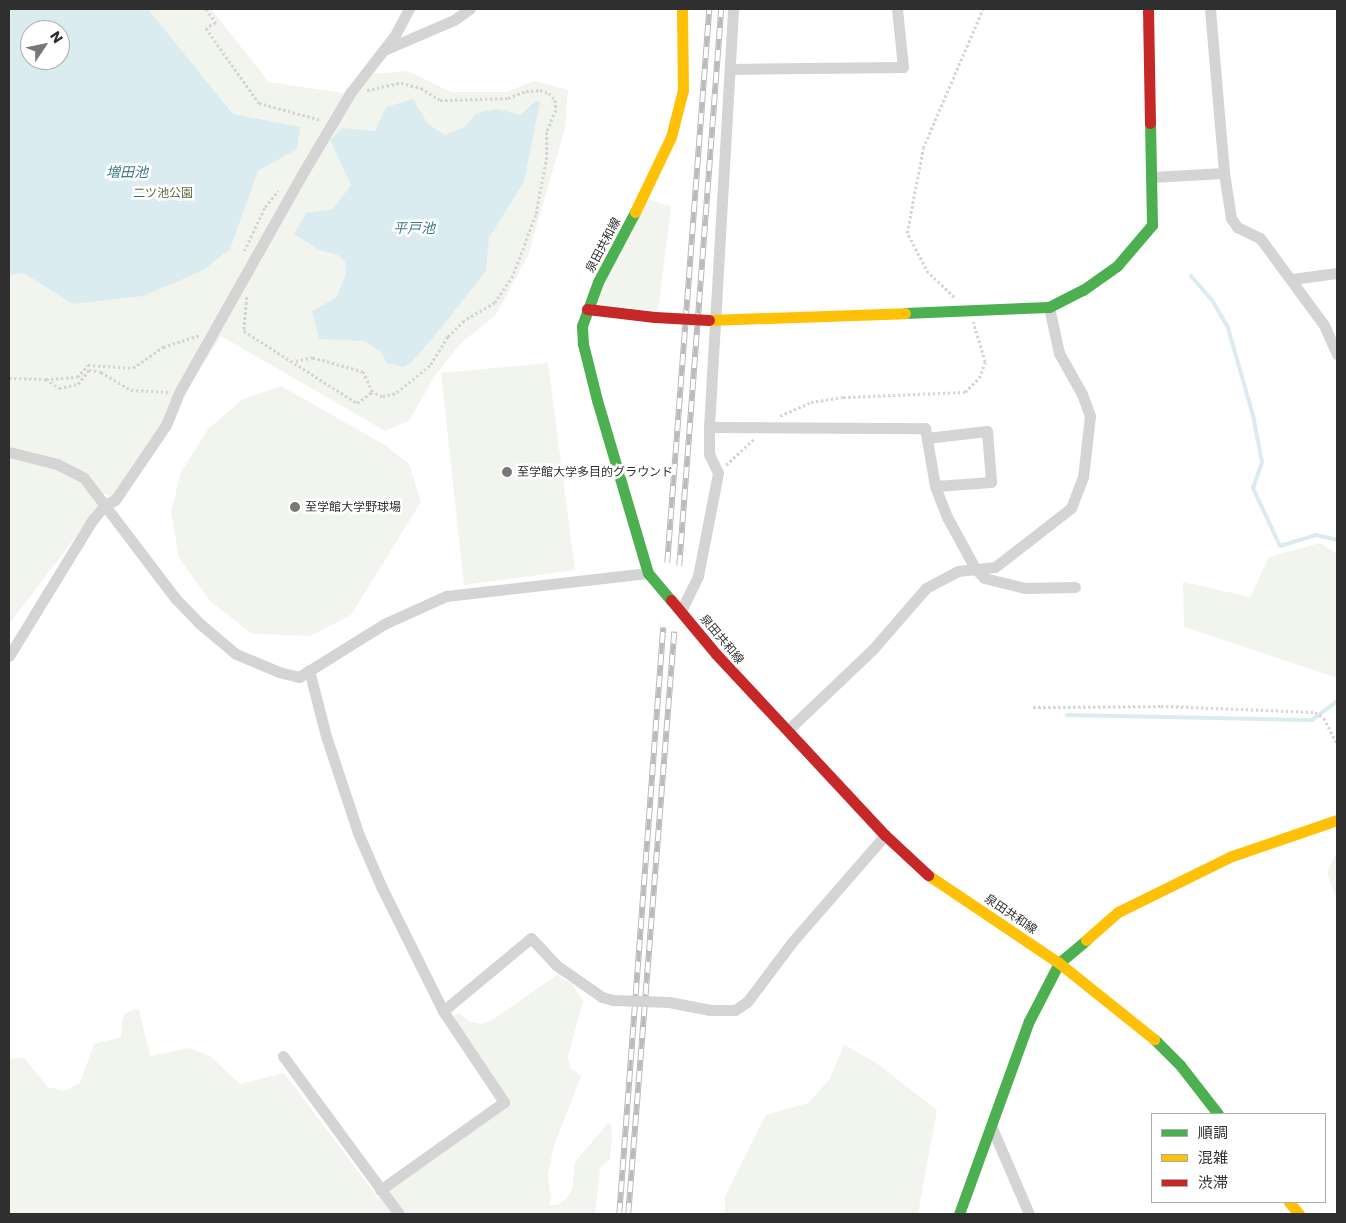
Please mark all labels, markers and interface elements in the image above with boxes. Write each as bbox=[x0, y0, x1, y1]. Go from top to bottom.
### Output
north arrow bbox=[20, 20, 70, 70]
text: N bbox=[45, 27, 68, 47]
water label: 増田池 bbox=[106, 164, 148, 180]
park label: 二ツ池公園 bbox=[133, 186, 193, 200]
street label: 泉田共和線 bbox=[583, 215, 623, 275]
water label: 平戸池 bbox=[393, 220, 435, 236]
place label: 至学館大学多目的グラウンド bbox=[517, 465, 673, 479]
marker: 至学館大学多目的グラウンド bbox=[501, 466, 513, 478]
place label: 至学館大学野球場 bbox=[305, 500, 401, 514]
marker: 至学館大学野球場 bbox=[289, 501, 301, 513]
street label: 泉田共和線 bbox=[697, 611, 747, 667]
street label: 泉田共和線 bbox=[982, 891, 1040, 937]
legend bbox=[1151, 1113, 1326, 1203]
text: 順調 bbox=[1198, 1122, 1228, 1143]
text: 混雑 bbox=[1198, 1147, 1228, 1168]
text: 渋滞 bbox=[1198, 1172, 1228, 1193]

